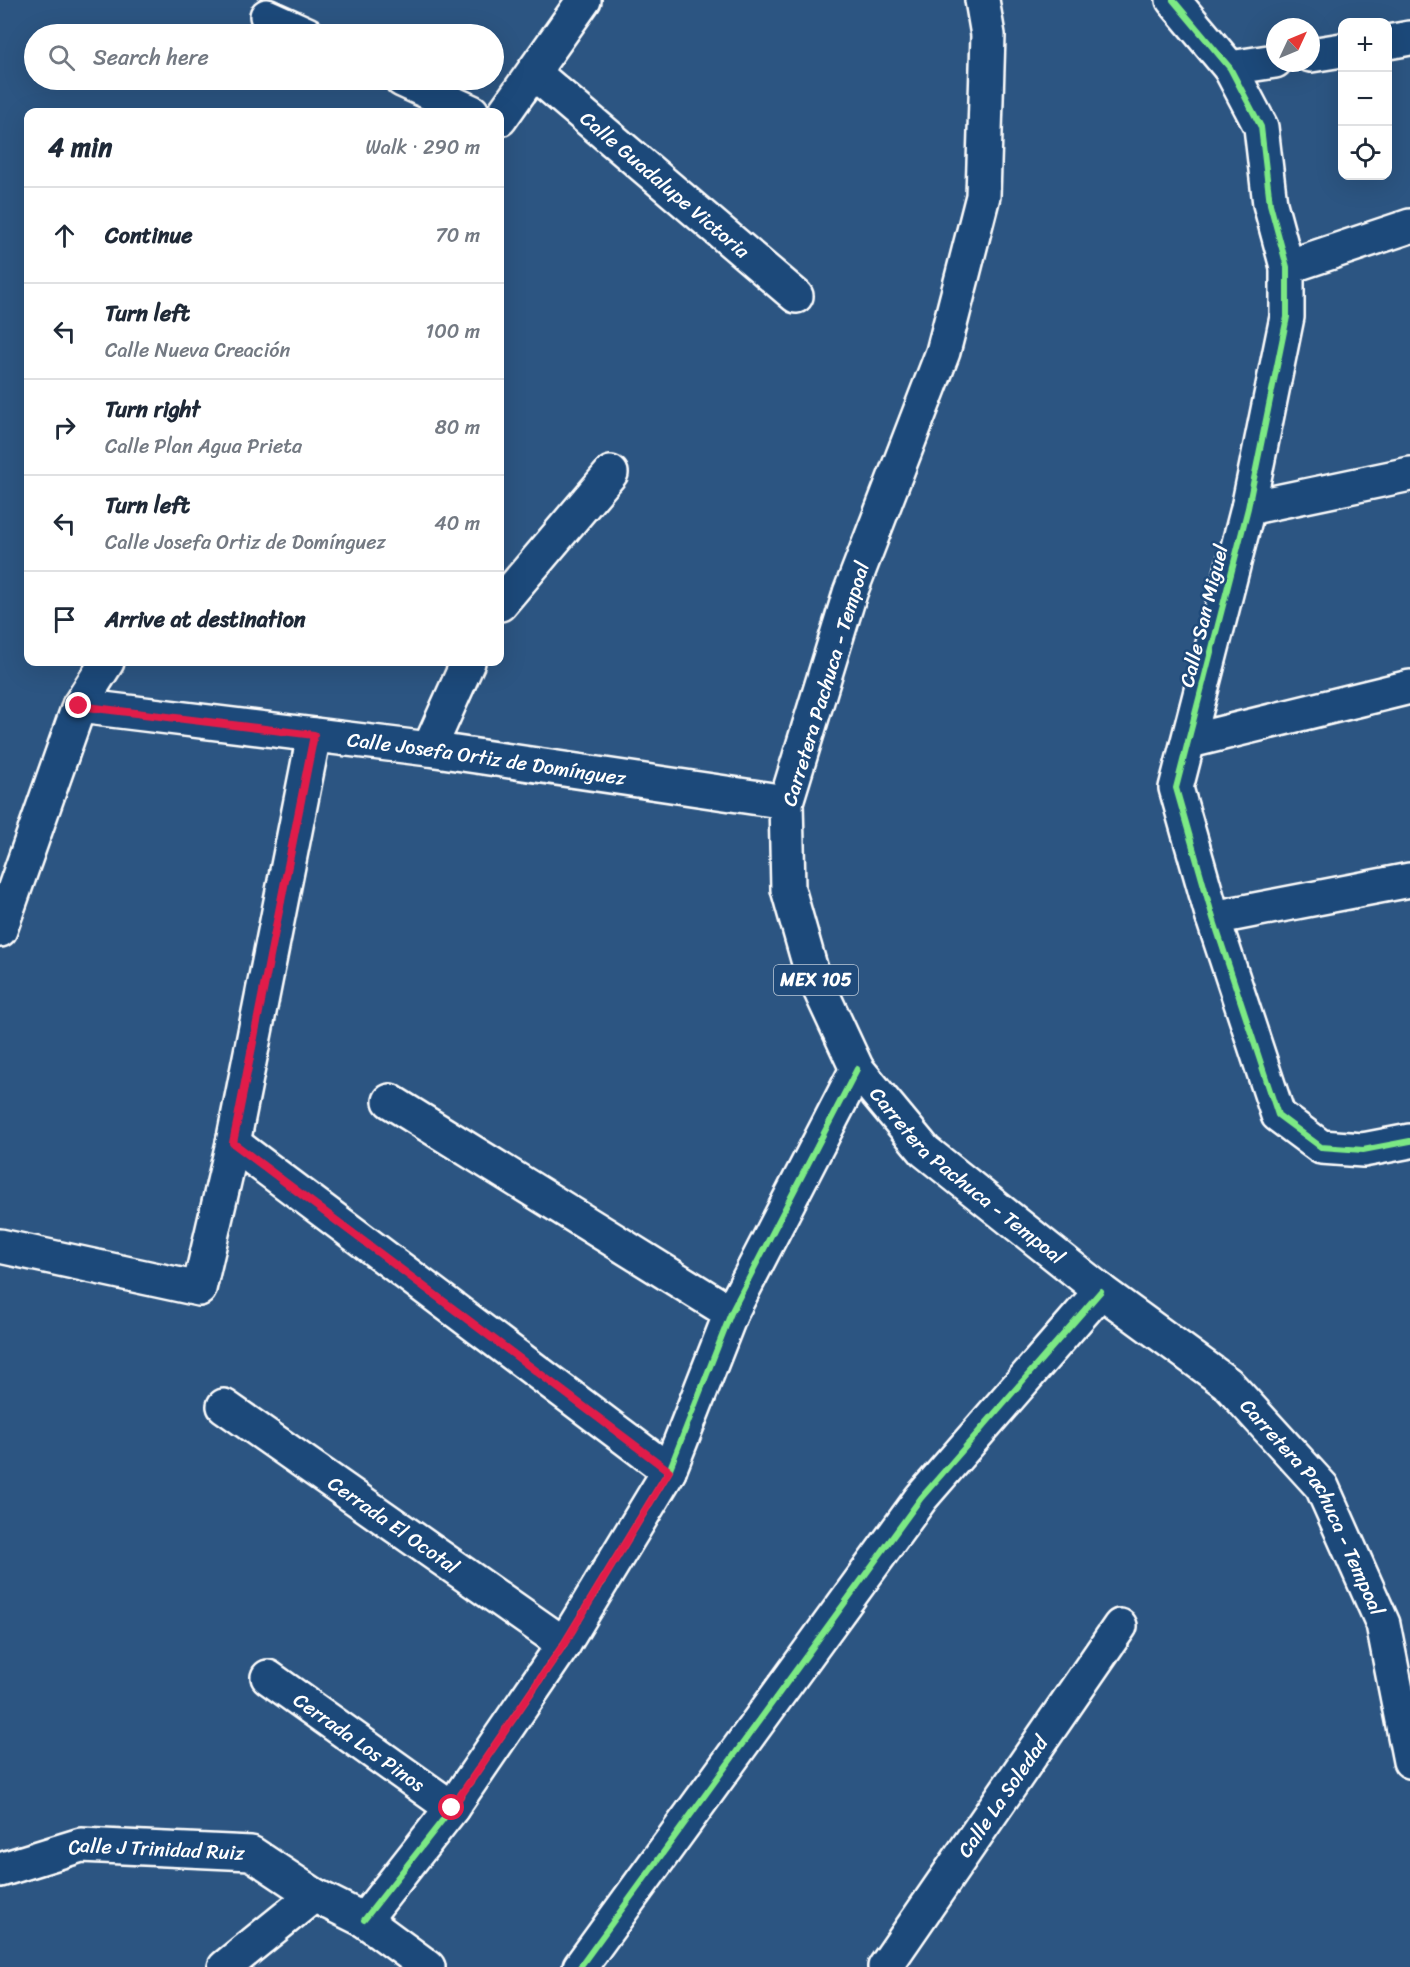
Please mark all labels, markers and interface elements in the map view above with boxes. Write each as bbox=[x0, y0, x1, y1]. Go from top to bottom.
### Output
north arrow bbox=[1266, 18, 1320, 72]
map controls bbox=[1338, 18, 1392, 180]
button: + bbox=[1338, 18, 1392, 72]
search box bbox=[24, 24, 504, 90]
text: Search here bbox=[93, 38, 209, 77]
icon: search bbox=[45, 41, 78, 74]
button: − bbox=[1338, 72, 1392, 126]
street label: Calle Guadalupe Victoria bbox=[572, 102, 759, 268]
text: 4 min bbox=[48, 124, 112, 170]
button: locate bbox=[1338, 126, 1392, 180]
text: Walk · 290 m bbox=[365, 130, 480, 165]
text: Continue bbox=[105, 216, 193, 255]
text: 70 m bbox=[435, 218, 480, 253]
icon: ahead bbox=[48, 219, 81, 252]
text: Turn left bbox=[105, 294, 190, 333]
text: 100 m bbox=[426, 314, 480, 349]
icon: left bbox=[48, 315, 81, 348]
text: Calle Nueva Creación bbox=[105, 333, 290, 368]
text: Turn right bbox=[105, 390, 200, 429]
text: 80 m bbox=[435, 410, 480, 445]
icon: right bbox=[48, 411, 81, 444]
text: Calle Plan Agua Prieta bbox=[105, 429, 302, 464]
text: Turn left bbox=[105, 486, 190, 525]
text: 40 m bbox=[434, 506, 480, 541]
icon: left bbox=[48, 507, 81, 540]
text: Calle Josefa Ortiz de Domínguez bbox=[105, 525, 386, 560]
street label: Calle San Miguel bbox=[1169, 540, 1239, 691]
street label: Carretera Pachuca - Tempoal bbox=[772, 557, 880, 811]
text: Arrive at destination bbox=[105, 600, 306, 639]
icon: arrive bbox=[48, 603, 81, 636]
route end bbox=[65, 692, 91, 718]
street label: Calle Josefa Ortiz de Domínguez bbox=[345, 722, 629, 796]
road number: MEX 105 bbox=[774, 965, 858, 995]
street label: Carretera Pachuca - Tempoal bbox=[861, 1078, 1073, 1274]
street label: Carretera Pachuca - Tempoal bbox=[1231, 1390, 1395, 1621]
street label: Cerrada El Ocotal bbox=[320, 1466, 468, 1584]
street label: Cerrada Los Pinos bbox=[286, 1683, 433, 1802]
street label: Calle La Soledad bbox=[948, 1727, 1058, 1865]
route start bbox=[438, 1794, 464, 1820]
street label: Calle J Trinidad Ruiz bbox=[63, 1827, 246, 1870]

